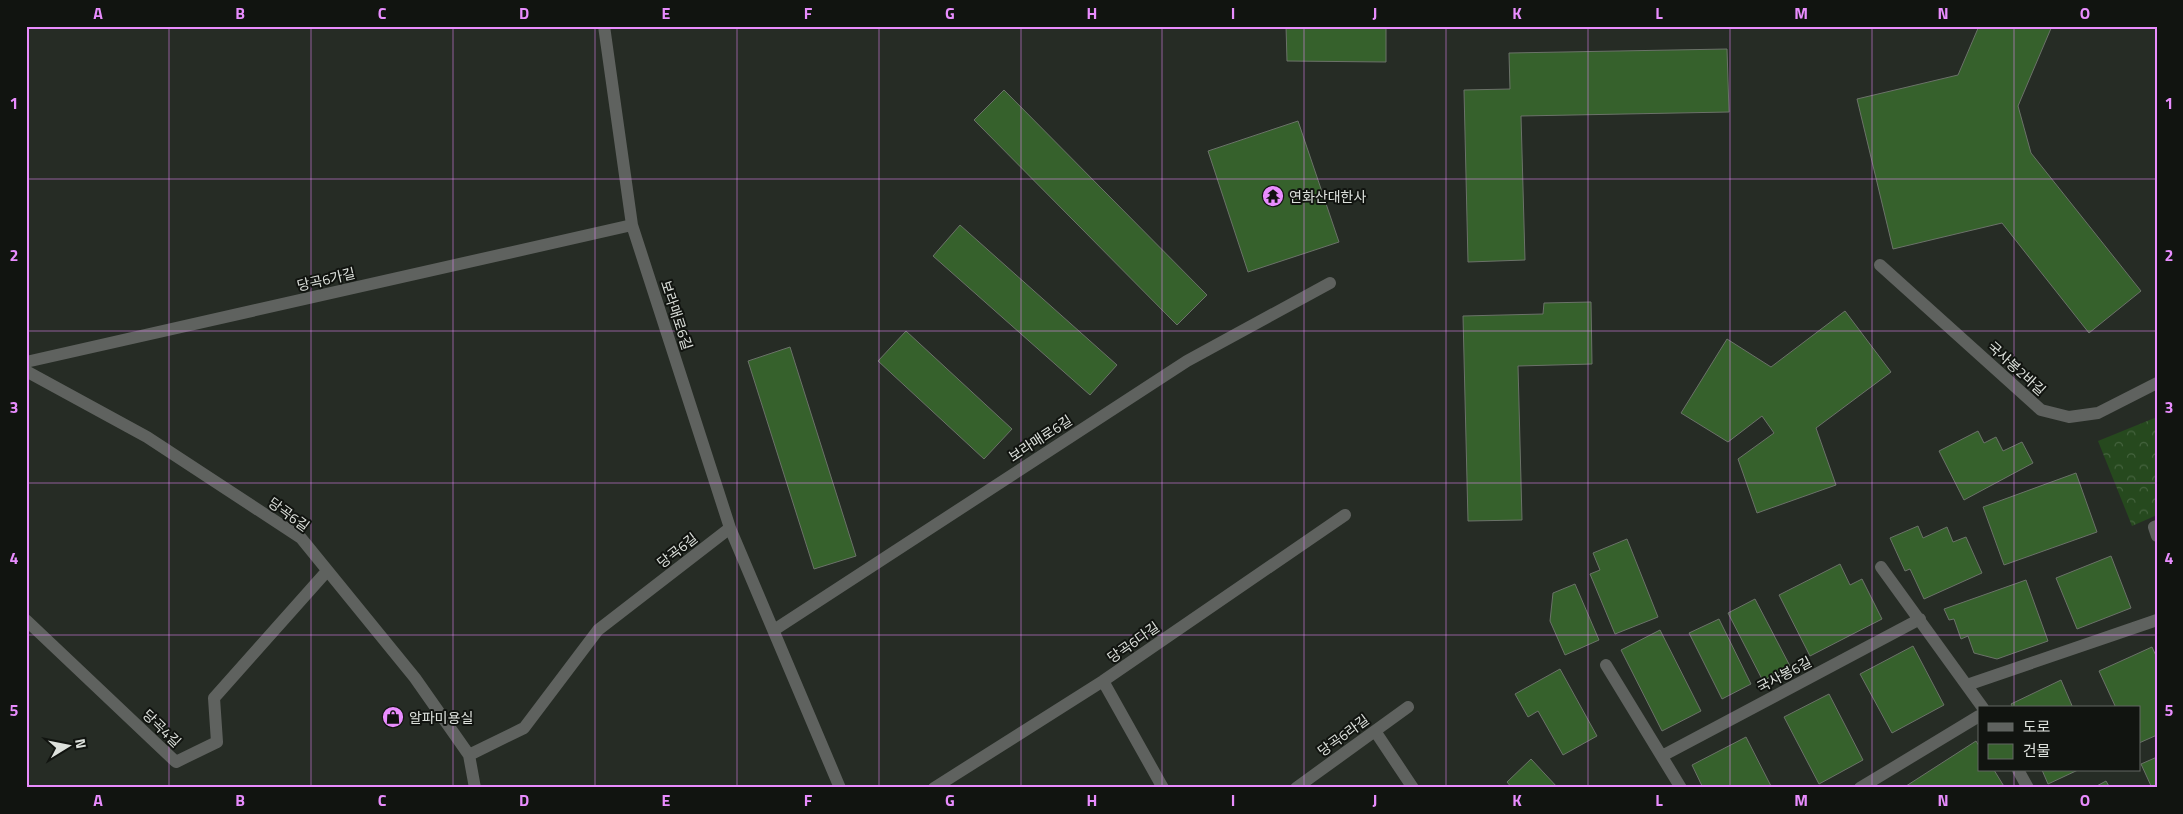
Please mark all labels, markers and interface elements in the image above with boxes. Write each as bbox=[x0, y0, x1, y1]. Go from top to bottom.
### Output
text: A bbox=[93, 1, 103, 25]
text: B bbox=[235, 1, 245, 25]
text: C bbox=[378, 1, 387, 25]
text: D bbox=[519, 1, 529, 25]
text: E bbox=[662, 1, 671, 25]
text: F bbox=[804, 1, 813, 25]
text: G bbox=[945, 1, 955, 25]
text: H bbox=[1087, 1, 1097, 25]
text: I bbox=[1231, 1, 1235, 25]
text: J bbox=[1373, 1, 1377, 25]
text: K bbox=[1512, 1, 1522, 25]
text: L bbox=[1655, 1, 1663, 25]
text: M bbox=[1794, 1, 1808, 25]
text: N bbox=[1937, 1, 1949, 25]
text: O bbox=[2080, 1, 2090, 25]
text: 1 bbox=[10, 91, 18, 115]
text: 1 bbox=[2165, 91, 2173, 115]
temple icon: 연화산대한사 bbox=[1261, 184, 1285, 208]
place label: 연화산대한사 bbox=[1289, 186, 1366, 207]
text: 2 bbox=[10, 243, 18, 267]
text: 2 bbox=[2165, 243, 2173, 267]
street label: 당곡6가길 bbox=[295, 262, 357, 296]
street label: 보라매로6길 bbox=[656, 277, 698, 353]
street label: 국사봉2바길 bbox=[1983, 336, 2051, 400]
text: 3 bbox=[10, 395, 18, 419]
text: 3 bbox=[2165, 395, 2173, 419]
street label: 보라매로6길 bbox=[1004, 410, 1076, 466]
street label: 당곡6길 bbox=[264, 492, 314, 536]
street label: 당곡6길 bbox=[652, 527, 702, 573]
text: 4 bbox=[10, 546, 19, 570]
text: 4 bbox=[2165, 546, 2174, 570]
street label: 당곡6다길 bbox=[1103, 616, 1163, 668]
street label: 국사봉6길 bbox=[1753, 651, 1815, 697]
text: 5 bbox=[10, 698, 19, 722]
text: 5 bbox=[2165, 698, 2174, 722]
street label: 당곡4길 bbox=[138, 704, 186, 752]
shop icon: 알파미용실 bbox=[381, 705, 405, 729]
legend bbox=[1978, 706, 2140, 772]
place label: 알파미용실 bbox=[409, 707, 473, 728]
street label: 당곡6라길 bbox=[1313, 709, 1373, 761]
text: 도로 bbox=[2023, 715, 2051, 738]
north arrow bbox=[42, 722, 92, 772]
text: N bbox=[70, 737, 92, 750]
text: 건물 bbox=[2023, 739, 2051, 762]
text: A bbox=[93, 788, 103, 812]
text: B bbox=[235, 788, 245, 812]
text: C bbox=[378, 788, 387, 812]
text: D bbox=[519, 788, 529, 812]
text: E bbox=[662, 788, 671, 812]
text: F bbox=[804, 788, 813, 812]
text: G bbox=[945, 788, 955, 812]
text: H bbox=[1087, 788, 1097, 812]
text: I bbox=[1231, 788, 1235, 812]
text: J bbox=[1373, 788, 1377, 812]
text: K bbox=[1512, 788, 1522, 812]
text: L bbox=[1655, 788, 1663, 812]
text: M bbox=[1794, 788, 1808, 812]
text: N bbox=[1937, 788, 1949, 812]
text: O bbox=[2080, 788, 2090, 812]

